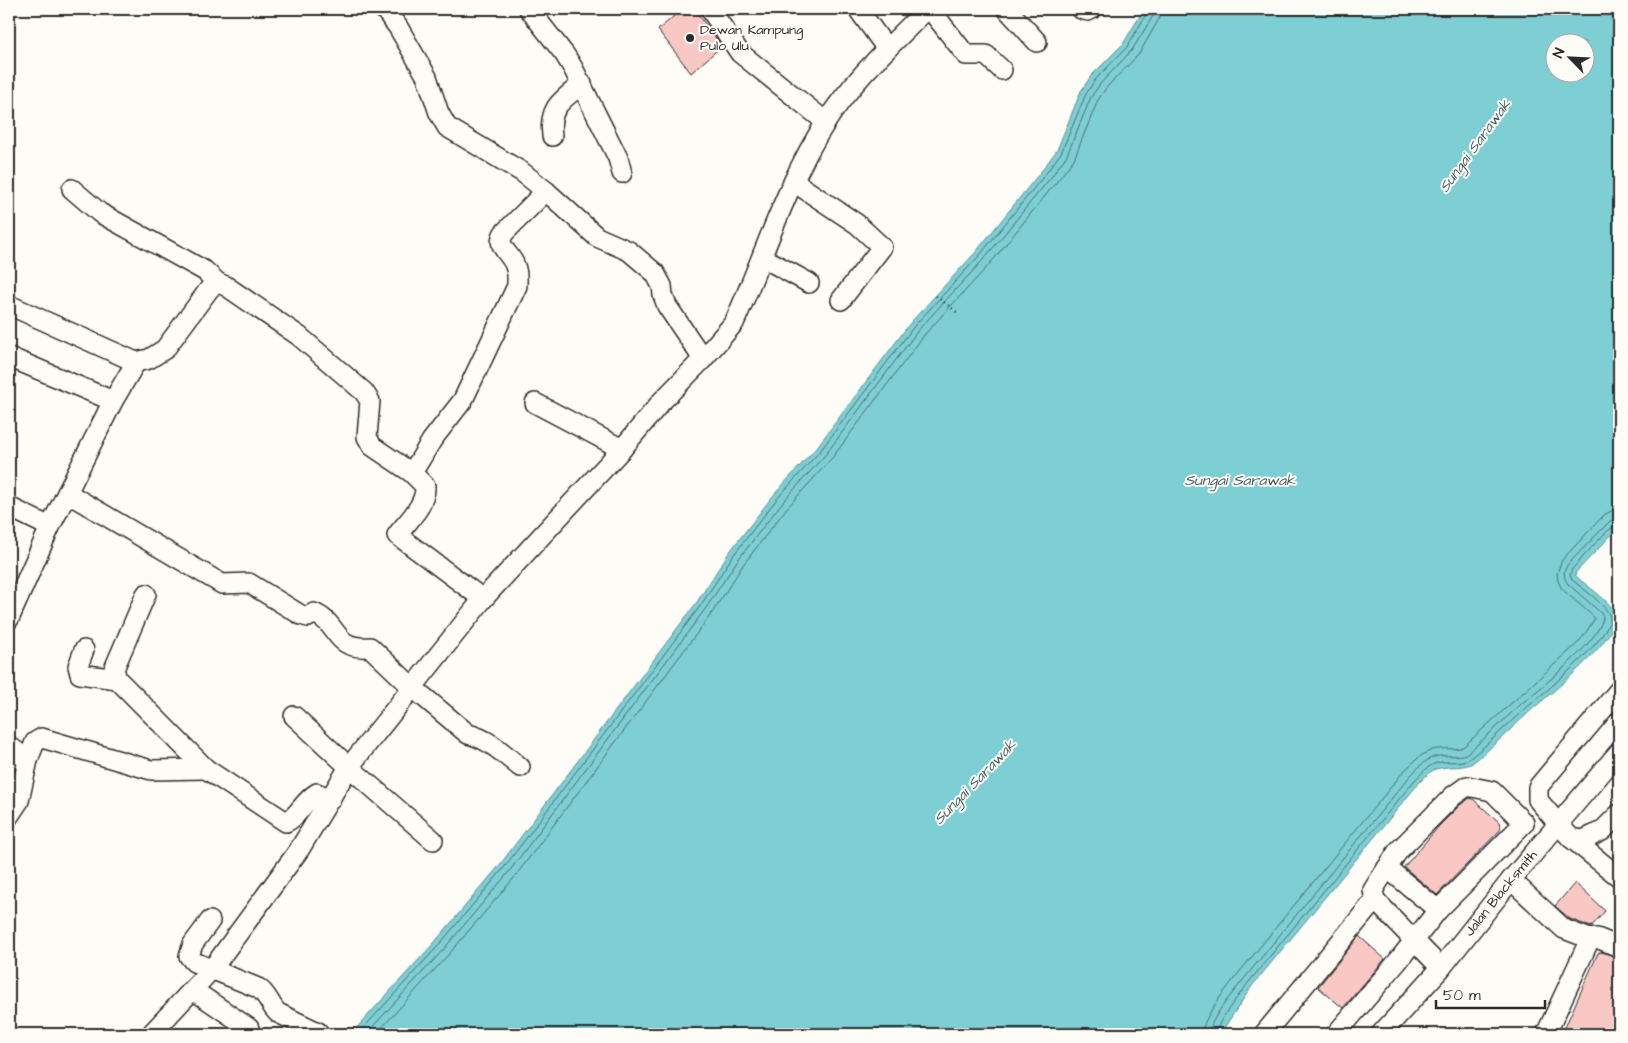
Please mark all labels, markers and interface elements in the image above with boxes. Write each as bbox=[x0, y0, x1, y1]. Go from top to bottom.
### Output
place label: Dewan Kampung Pulo Ulu bbox=[700, 20, 803, 56]
marker: Dewan Kampung Pulo Ulu bbox=[684, 32, 696, 44]
north arrow bbox=[1546, 32, 1596, 82]
text: N bbox=[1548, 45, 1570, 61]
water label: Sungai Sarawak bbox=[1434, 94, 1517, 197]
water label: Sungai Sarawak bbox=[1185, 470, 1296, 492]
water label: Sungai Sarawak bbox=[929, 734, 1022, 830]
street label: Jalan Blacksmith bbox=[1460, 846, 1542, 941]
scale bar bbox=[1436, 978, 1544, 1010]
text: 50 m bbox=[1443, 985, 1481, 1006]

